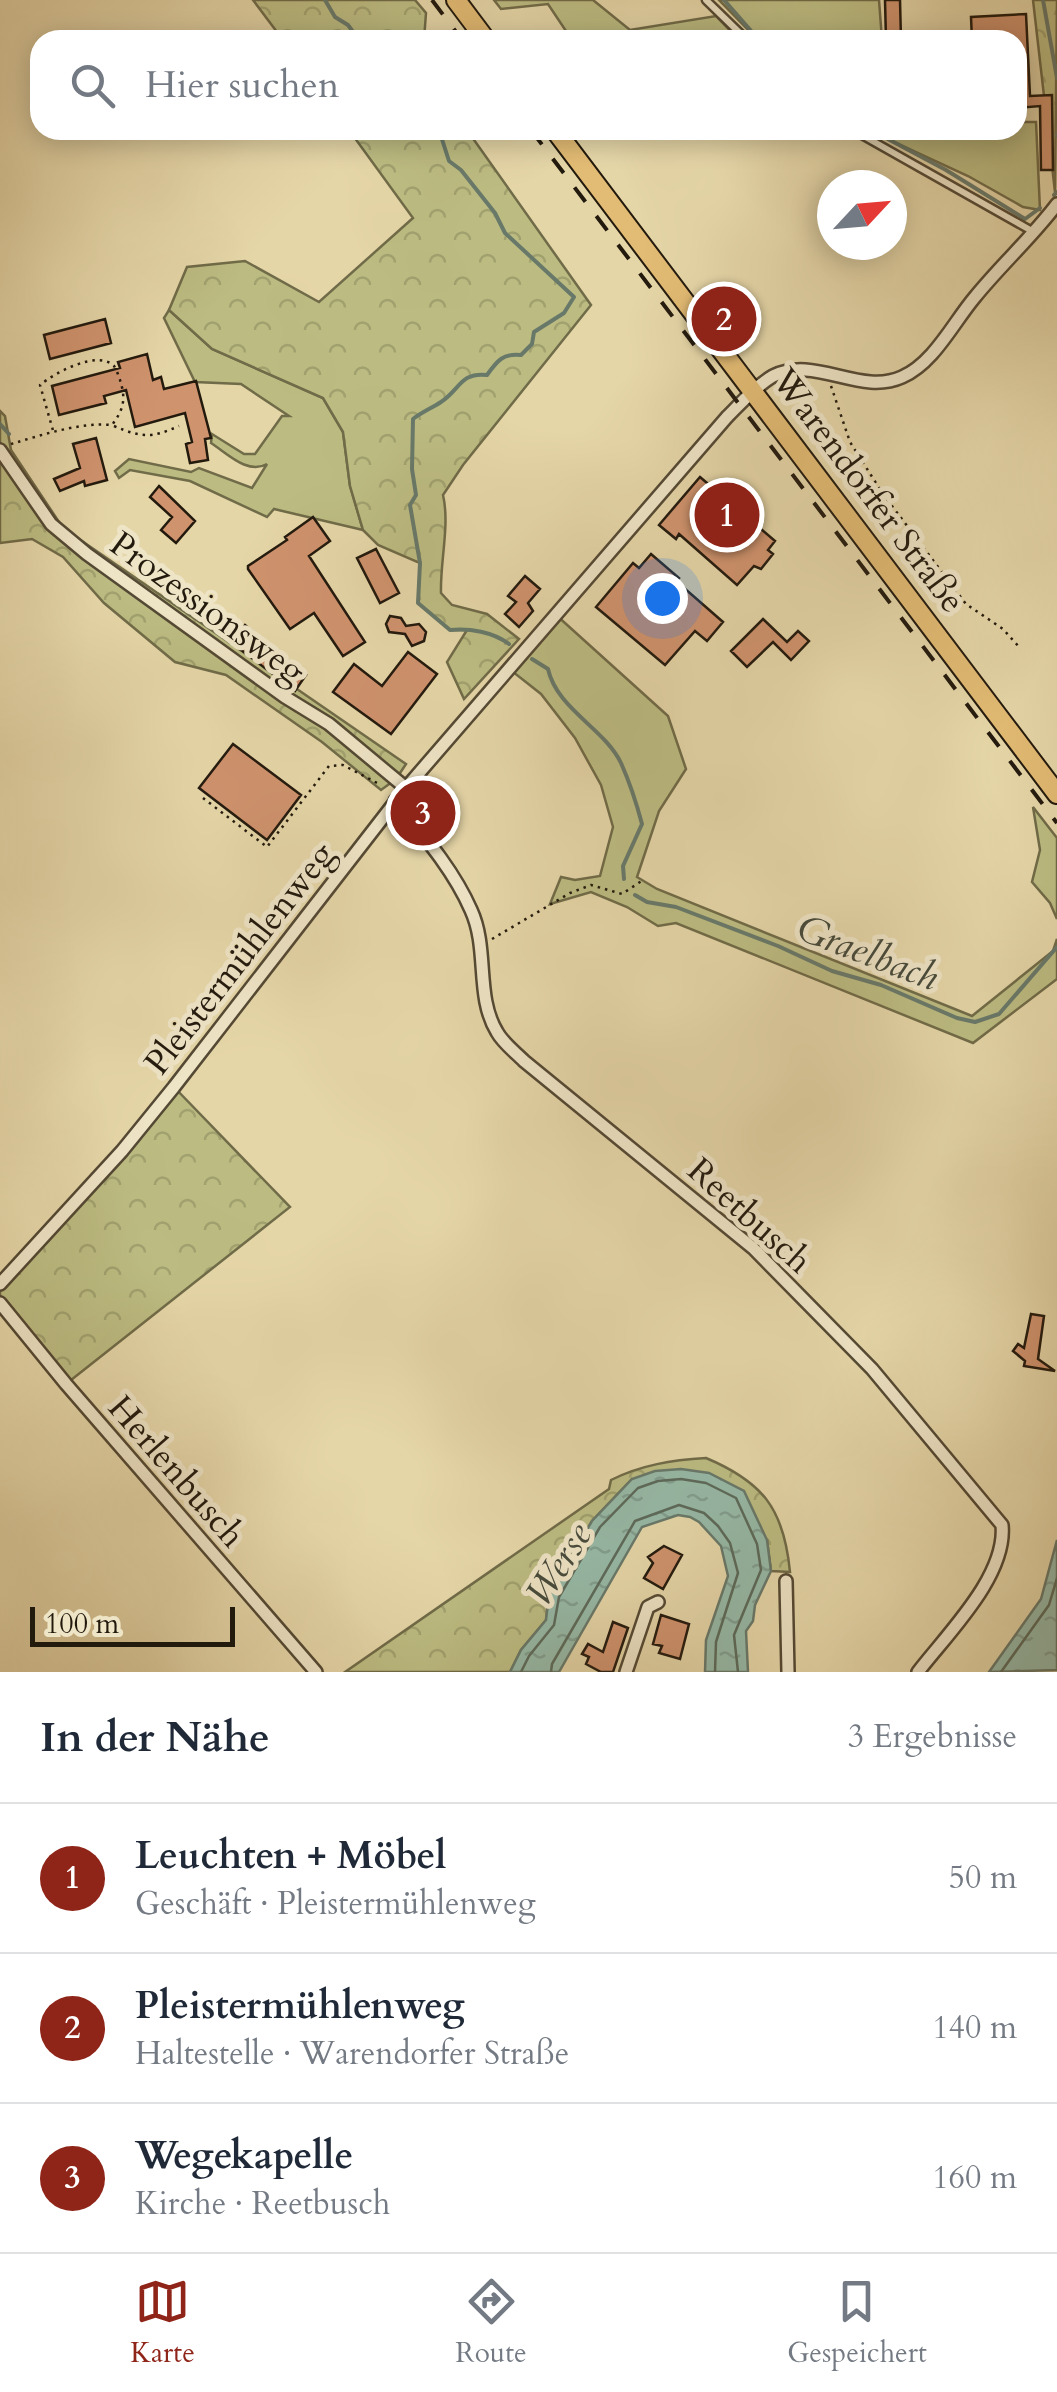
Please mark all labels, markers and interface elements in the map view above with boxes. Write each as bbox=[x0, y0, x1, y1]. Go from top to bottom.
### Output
search box bbox=[30, 30, 1027, 140]
icon: search bbox=[65, 58, 120, 113]
text: Hier suchen bbox=[145, 59, 339, 111]
north arrow bbox=[817, 170, 907, 260]
pin: 2 bbox=[692, 282, 756, 356]
street label: Warendorfer Straße bbox=[760, 358, 976, 623]
pin: 1 bbox=[694, 478, 760, 552]
street label: Prozessionsweg bbox=[100, 520, 315, 695]
your location bbox=[637, 573, 688, 624]
pin: 3 bbox=[390, 776, 456, 850]
street label: Pleistermühlenweg bbox=[134, 832, 346, 1085]
water label: Graelbach bbox=[789, 902, 946, 1004]
street label: Reetbusch bbox=[677, 1147, 822, 1284]
street label: Herlenbusch bbox=[97, 1385, 256, 1558]
water label: Werse bbox=[513, 1513, 605, 1616]
scale bar bbox=[30, 1602, 235, 1646]
text: 100 m bbox=[45, 1605, 119, 1643]
text: In der Nähe bbox=[40, 1709, 270, 1766]
text: 3 Ergebnisse bbox=[848, 1715, 1017, 1759]
text: Leuchten + Möbel bbox=[135, 1830, 446, 1882]
text: 1 bbox=[64, 1856, 81, 1900]
text: 50 m bbox=[949, 1856, 1017, 1900]
text: Geschäft · Pleistermühlenweg bbox=[135, 1882, 536, 1926]
text: Pleistermühlenweg bbox=[135, 1980, 465, 2032]
text: 2 bbox=[64, 2006, 81, 2050]
text: 140 m bbox=[932, 2006, 1017, 2050]
text: Haltestelle · Warendorfer Straße bbox=[135, 2032, 569, 2076]
text: Wegekapelle bbox=[135, 2130, 353, 2182]
text: 3 bbox=[64, 2156, 81, 2200]
text: 160 m bbox=[932, 2156, 1017, 2200]
text: Kirche · Reetbusch bbox=[135, 2182, 390, 2226]
tab: Karte bbox=[130, 2274, 195, 2372]
tab: Route bbox=[455, 2274, 527, 2372]
tab: Gespeichert bbox=[787, 2274, 927, 2372]

